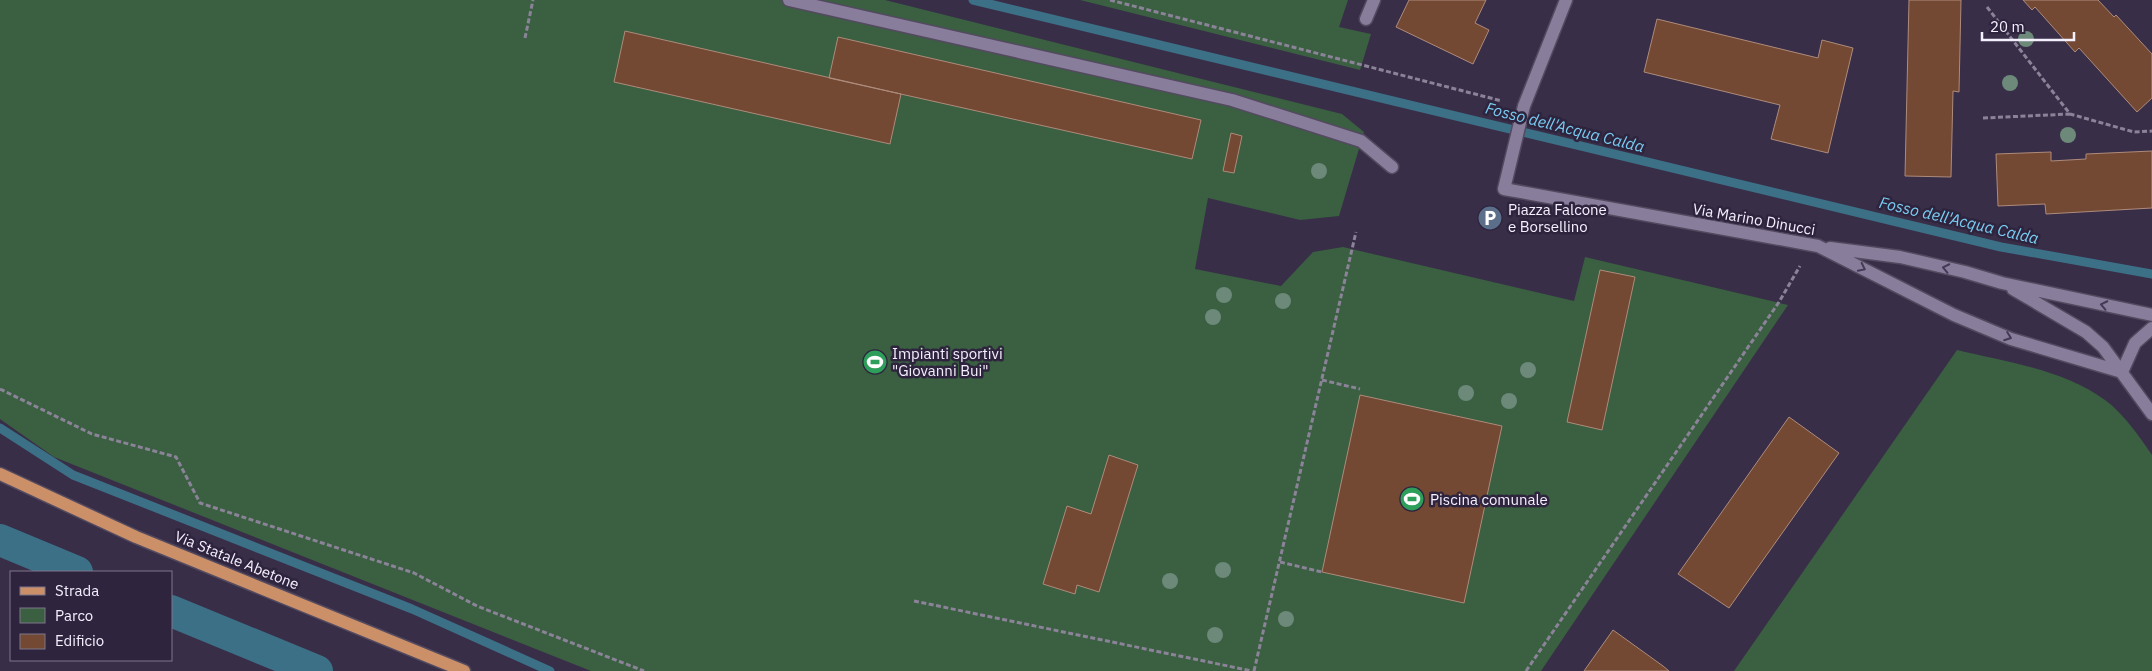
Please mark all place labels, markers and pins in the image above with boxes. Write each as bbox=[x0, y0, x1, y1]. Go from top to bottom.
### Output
place label: Piazza Falcone e Borsellino bbox=[1508, 200, 1607, 236]
parking icon: Piazza Falcone e Borsellino bbox=[1477, 205, 1503, 231]
place label: Impianti sportivi "Giovanni Bui" bbox=[892, 344, 1003, 380]
sports icon: Impianti sportivi "Giovanni Bui" bbox=[862, 349, 888, 375]
sports icon: Piscina comunale bbox=[1399, 486, 1425, 512]
place label: Piscina comunale bbox=[1430, 490, 1548, 509]

